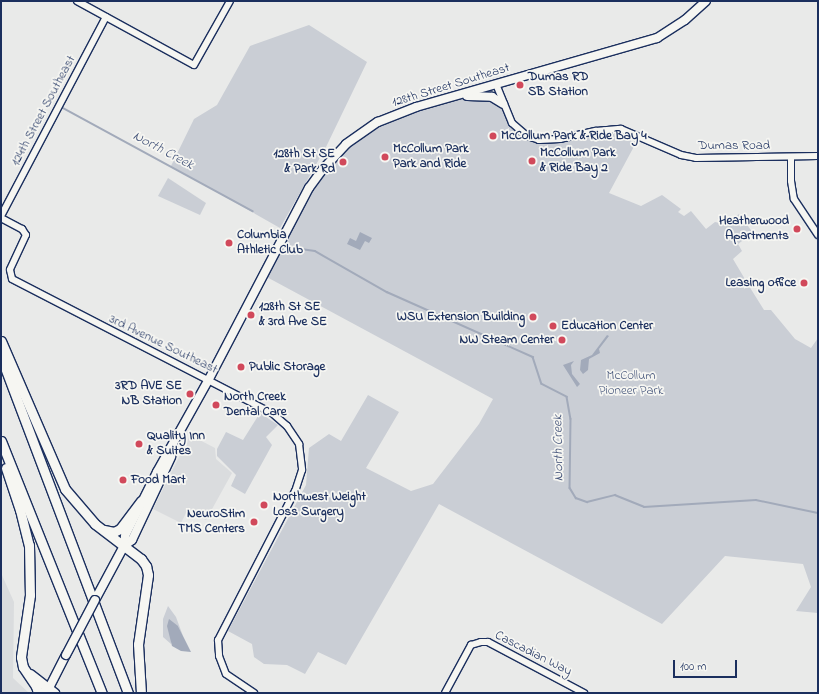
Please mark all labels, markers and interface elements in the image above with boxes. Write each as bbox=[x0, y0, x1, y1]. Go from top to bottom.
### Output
street label: 124th Street Southeast bbox=[8, 53, 80, 169]
street label: 128th Street Southeast bbox=[390, 61, 512, 111]
place label: Dumas RD SB Station bbox=[528, 70, 589, 101]
marker: Dumas RD SB Station bbox=[515, 80, 525, 90]
water label: North Creek bbox=[130, 128, 196, 174]
place label: McCollum Park & Ride Bay 4 bbox=[501, 128, 647, 144]
marker: McCollum Park & Ride Bay 4 bbox=[488, 131, 498, 141]
street label: Dumas Road bbox=[698, 138, 770, 154]
place label: McCollum Park Park and Ride bbox=[393, 142, 469, 173]
place label: McCollum Park & Ride Bay 2 bbox=[540, 146, 616, 177]
place label: 128th St SE & Park Rd bbox=[274, 147, 335, 178]
marker: McCollum Park Park and Ride bbox=[380, 152, 390, 162]
marker: McCollum Park & Ride Bay 2 bbox=[527, 156, 537, 166]
marker: 128th St SE & Park Rd bbox=[338, 157, 348, 167]
place label: Heatherwood Apartments bbox=[719, 214, 789, 245]
marker: Heatherwood Apartments bbox=[792, 224, 802, 234]
place label: Columbia Athletic Club bbox=[237, 228, 303, 259]
marker: Columbia Athletic Club bbox=[224, 238, 234, 248]
place label: Leasing office bbox=[726, 275, 796, 291]
marker: Leasing office bbox=[799, 278, 809, 288]
place label: 128th St SE & 3rd Ave SE bbox=[259, 300, 327, 331]
place label: WSU Extension Building bbox=[397, 309, 525, 325]
marker: 128th St SE & 3rd Ave SE bbox=[246, 310, 256, 320]
street label: 3rd Avenue Southeast bbox=[106, 312, 220, 378]
marker: WSU Extension Building bbox=[528, 312, 538, 322]
place label: Education Center bbox=[561, 318, 653, 334]
marker: Education Center bbox=[548, 321, 558, 331]
place label: NW Steam Center bbox=[459, 332, 554, 348]
marker: NW Steam Center bbox=[557, 335, 567, 345]
place label: Public Storage bbox=[249, 359, 325, 375]
marker: Public Storage bbox=[236, 362, 246, 372]
park label: McCollum Pioneer Park bbox=[599, 369, 663, 400]
place label: 3RD AVE SE NB Station bbox=[115, 379, 182, 410]
marker: 3RD AVE SE NB Station bbox=[185, 389, 195, 399]
place label: North Creek Dental Care bbox=[224, 390, 287, 421]
marker: North Creek Dental Care bbox=[211, 400, 221, 410]
water label: North Creek bbox=[550, 415, 568, 481]
place label: Quality Inn & Suites bbox=[147, 429, 205, 460]
marker: Quality Inn & Suites bbox=[134, 439, 144, 449]
place label: Food Mart bbox=[131, 472, 186, 488]
marker: Food Mart bbox=[118, 475, 128, 485]
place label: Northwest Weight Loss Surgery bbox=[273, 490, 366, 521]
marker: Northwest Weight Loss Surgery bbox=[258, 499, 270, 511]
place label: NeuroStim TMS Centers bbox=[178, 507, 245, 538]
marker: NeuroStim TMS Centers bbox=[248, 516, 260, 528]
street label: Cascadian Way bbox=[492, 628, 574, 680]
scale bar bbox=[675, 652, 739, 678]
text: 100 m bbox=[680, 658, 707, 676]

